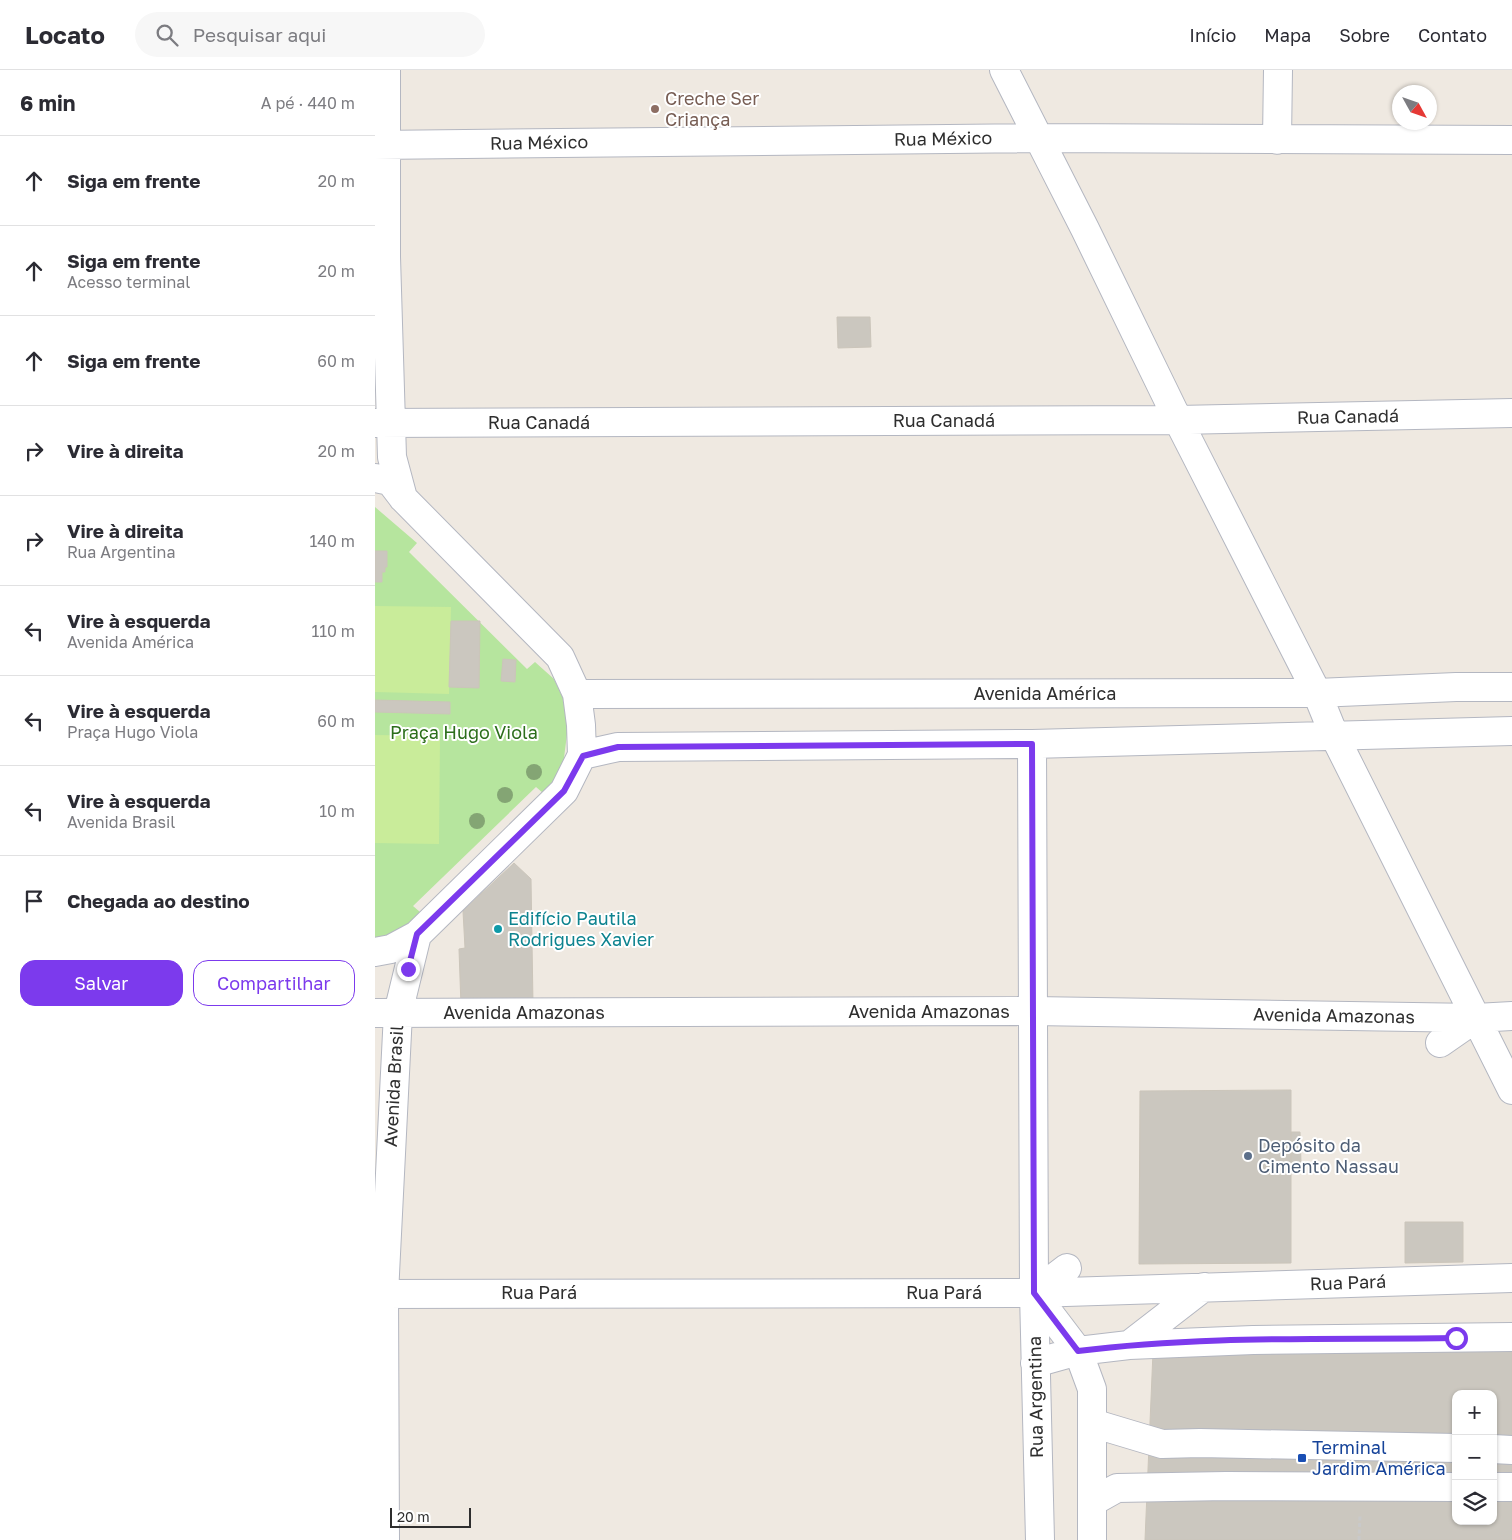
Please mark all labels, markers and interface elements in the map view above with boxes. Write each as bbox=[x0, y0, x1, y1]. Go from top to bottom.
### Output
search box bbox=[135, 12, 485, 57]
text: Locato bbox=[25, 20, 105, 49]
icon: search bbox=[153, 21, 181, 49]
text: Pesquisar aqui bbox=[193, 23, 326, 46]
text: Início bbox=[1189, 24, 1236, 46]
text: Mapa bbox=[1264, 24, 1311, 46]
text: Sobre bbox=[1339, 24, 1390, 46]
text: Contato bbox=[1418, 24, 1487, 46]
north arrow bbox=[1392, 85, 1437, 130]
place label: Creche Ser Criança bbox=[665, 87, 759, 130]
text: 6 min bbox=[20, 90, 75, 116]
text: A pé · 440 m bbox=[261, 93, 355, 113]
marker: Creche Ser Criança bbox=[649, 103, 661, 115]
street label: Rua México bbox=[894, 126, 992, 150]
street label: Rua México bbox=[490, 130, 588, 154]
icon: ahead bbox=[20, 167, 48, 195]
text: Siga em frente bbox=[67, 169, 201, 192]
text: 20 m bbox=[318, 171, 355, 191]
text: Siga em frente bbox=[67, 249, 201, 272]
icon: ahead bbox=[20, 257, 48, 285]
text: 20 m bbox=[318, 261, 355, 281]
text: Acesso terminal bbox=[67, 272, 191, 292]
icon: ahead bbox=[20, 347, 48, 375]
text: Siga em frente bbox=[67, 349, 201, 372]
text: 60 m bbox=[317, 351, 355, 371]
street label: Rua Canadá bbox=[1297, 404, 1399, 428]
street label: Rua Canadá bbox=[893, 409, 995, 431]
street label: Rua Canadá bbox=[488, 411, 590, 433]
icon: right bbox=[20, 437, 48, 465]
text: Vire à direita bbox=[67, 439, 184, 462]
text: 20 m bbox=[318, 441, 355, 461]
text: Vire à direita bbox=[67, 519, 184, 542]
icon: right bbox=[20, 527, 48, 555]
text: 140 m bbox=[309, 531, 355, 551]
text: Rua Argentina bbox=[67, 542, 175, 562]
text: Vire à esquerda bbox=[67, 609, 210, 632]
icon: left bbox=[20, 617, 48, 645]
text: 110 m bbox=[311, 621, 355, 641]
text: Avenida América bbox=[67, 632, 194, 652]
street label: Avenida América bbox=[973, 682, 1117, 704]
text: Vire à esquerda bbox=[67, 699, 210, 722]
icon: left bbox=[20, 707, 48, 735]
text: 60 m bbox=[317, 711, 355, 731]
park label: Praça Hugo Viola bbox=[390, 721, 538, 743]
text: Praça Hugo Viola bbox=[67, 722, 198, 742]
text: Vire à esquerda bbox=[67, 789, 210, 812]
icon: left bbox=[20, 797, 48, 825]
text: 10 m bbox=[319, 801, 355, 821]
text: Avenida Brasil bbox=[67, 812, 175, 832]
icon: arrive bbox=[20, 887, 48, 915]
text: Chegada ao destino bbox=[67, 889, 250, 912]
place label: Edifício Pautila Rodrigues Xavier bbox=[508, 907, 654, 950]
marker: Edifício Pautila Rodrigues Xavier bbox=[492, 923, 504, 935]
route end bbox=[397, 958, 420, 981]
button: Salvar bbox=[20, 960, 183, 1006]
button: Compartilhar bbox=[193, 960, 355, 1006]
street label: Avenida Amazonas bbox=[848, 1000, 1010, 1022]
street label: Avenida Amazonas bbox=[443, 1001, 605, 1023]
street label: Avenida Amazonas bbox=[1253, 1003, 1415, 1027]
street label: Avenida Brasil bbox=[379, 1024, 407, 1147]
place label: Depósito da Cimento Nassau bbox=[1258, 1134, 1399, 1177]
marker: Depósito da Cimento Nassau bbox=[1242, 1150, 1254, 1162]
street label: Rua Pará bbox=[1309, 1270, 1386, 1294]
street label: Rua Pará bbox=[501, 1281, 577, 1303]
street label: Rua Pará bbox=[906, 1281, 982, 1303]
route start bbox=[1445, 1327, 1468, 1350]
street label: Rua Argentina bbox=[1023, 1336, 1047, 1458]
map controls bbox=[1452, 1390, 1497, 1525]
button: + bbox=[1452, 1390, 1497, 1435]
button: − bbox=[1452, 1435, 1497, 1480]
place label: Terminal Jardim América bbox=[1312, 1436, 1446, 1479]
marker: Terminal Jardim América bbox=[1296, 1452, 1308, 1464]
button: layers bbox=[1452, 1480, 1497, 1525]
scale bar bbox=[390, 1505, 471, 1528]
text: 20 m bbox=[397, 1508, 430, 1525]

